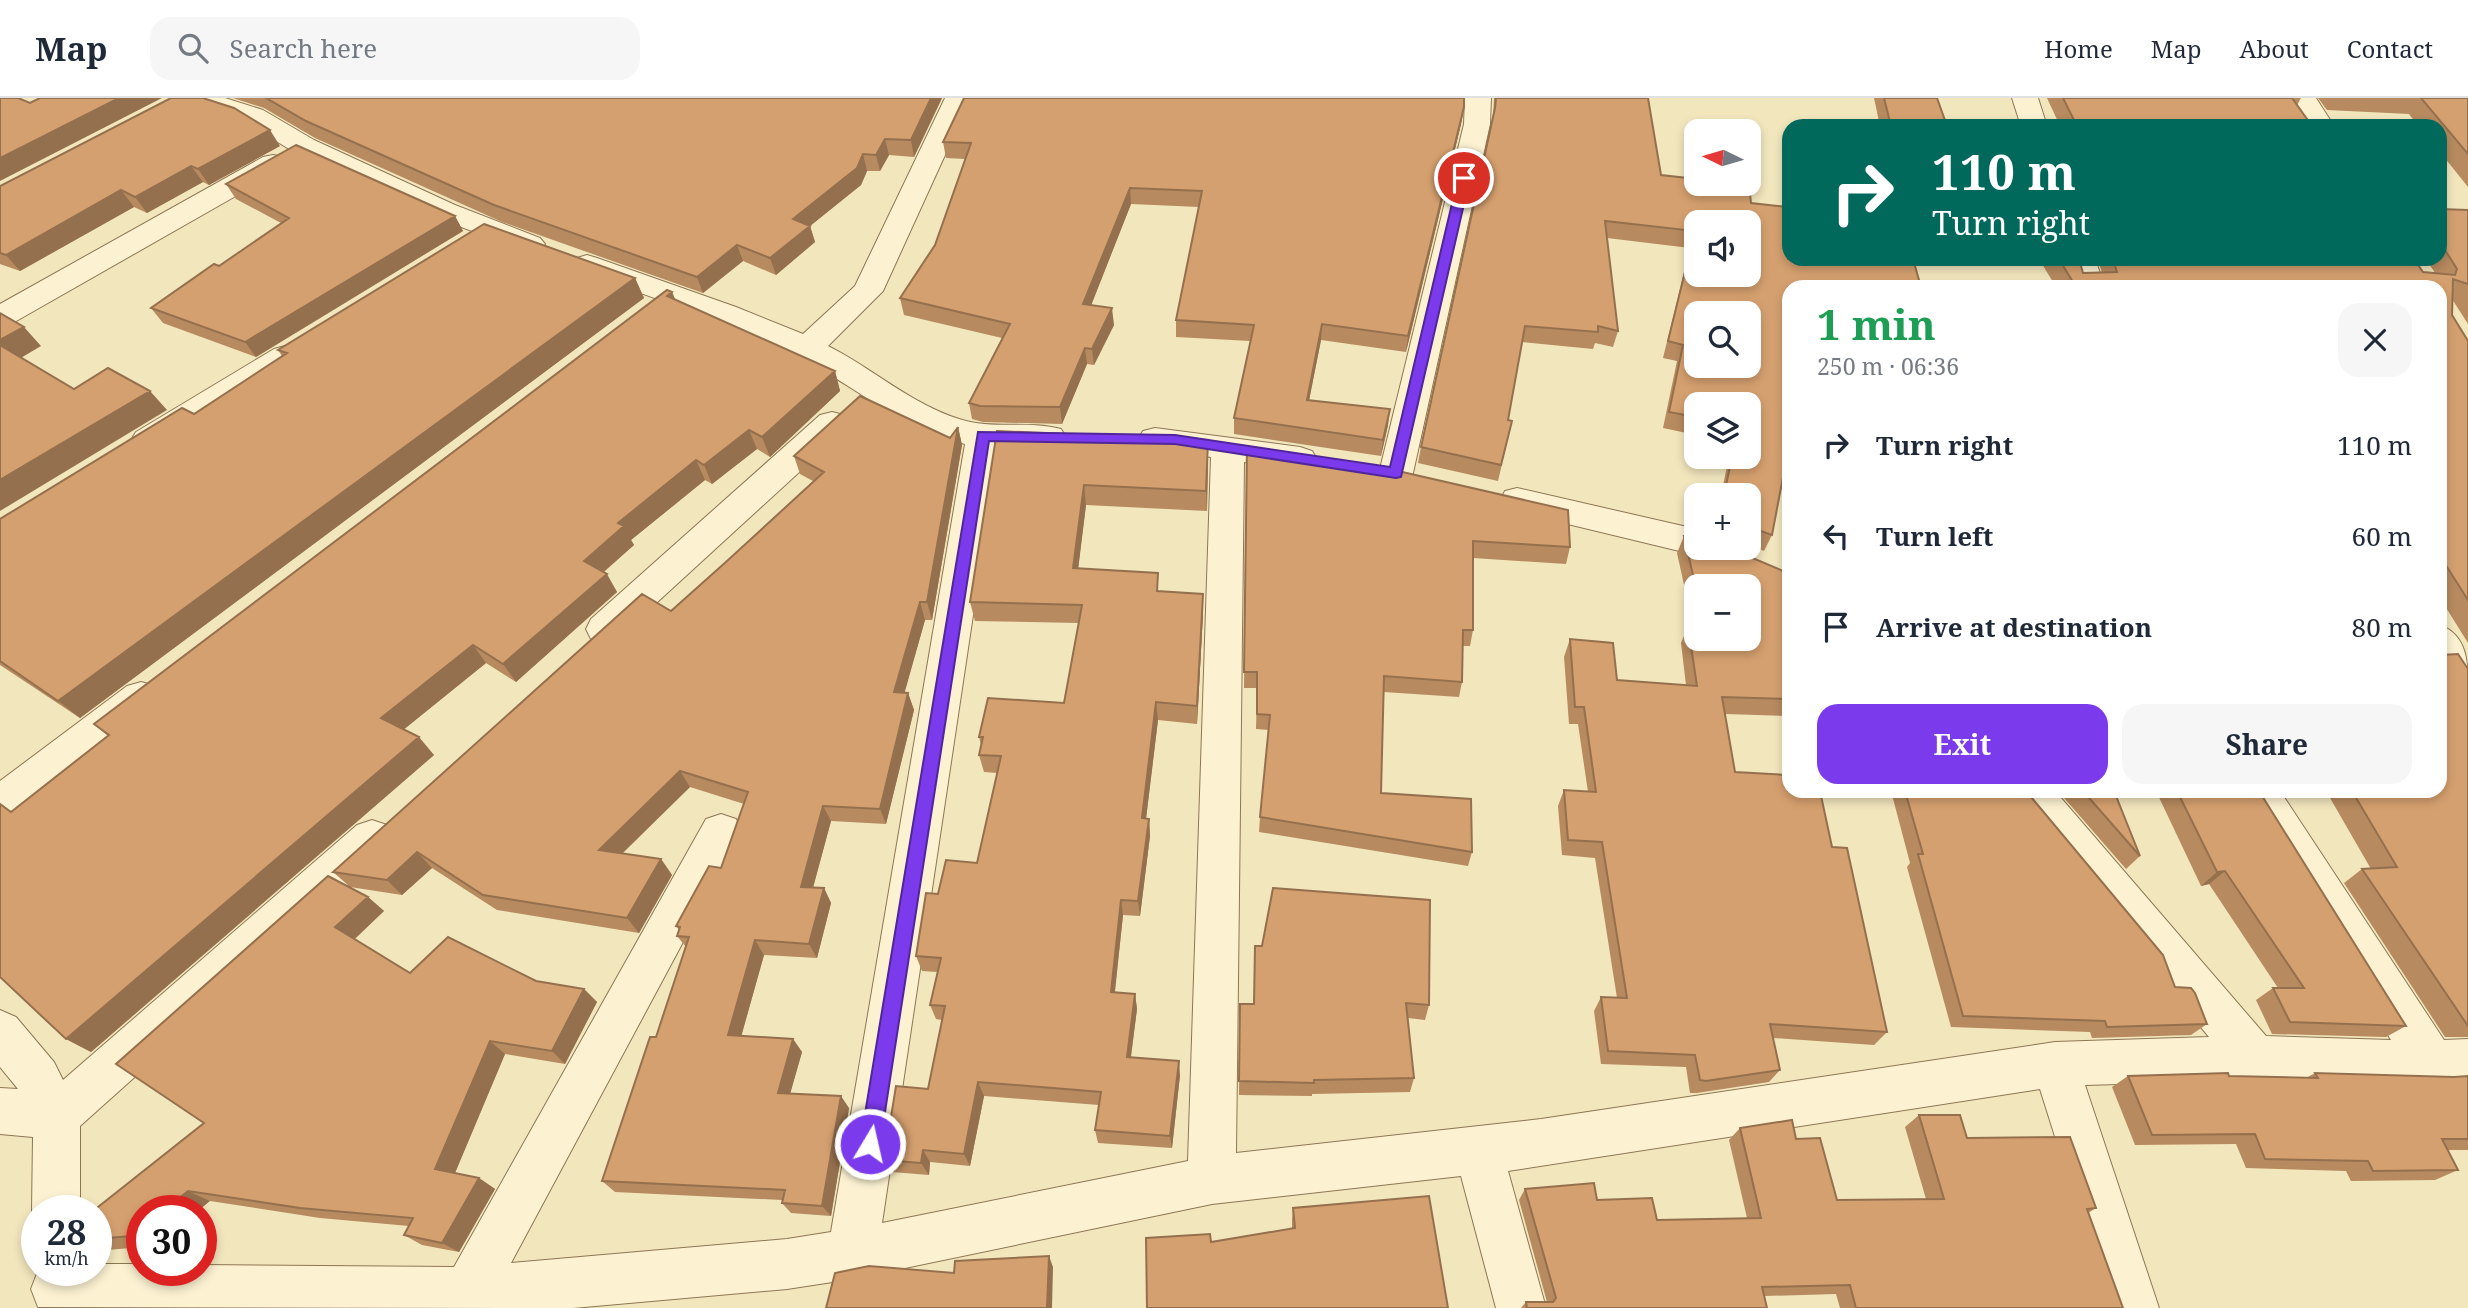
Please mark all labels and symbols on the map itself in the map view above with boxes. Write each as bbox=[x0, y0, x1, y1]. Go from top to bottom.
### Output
north arrow bbox=[1684, 119, 1760, 196]
pin bbox=[1434, 148, 1494, 208]
position arrow bbox=[833, 1107, 907, 1181]
speed limit sign: 30 bbox=[126, 1195, 217, 1286]

